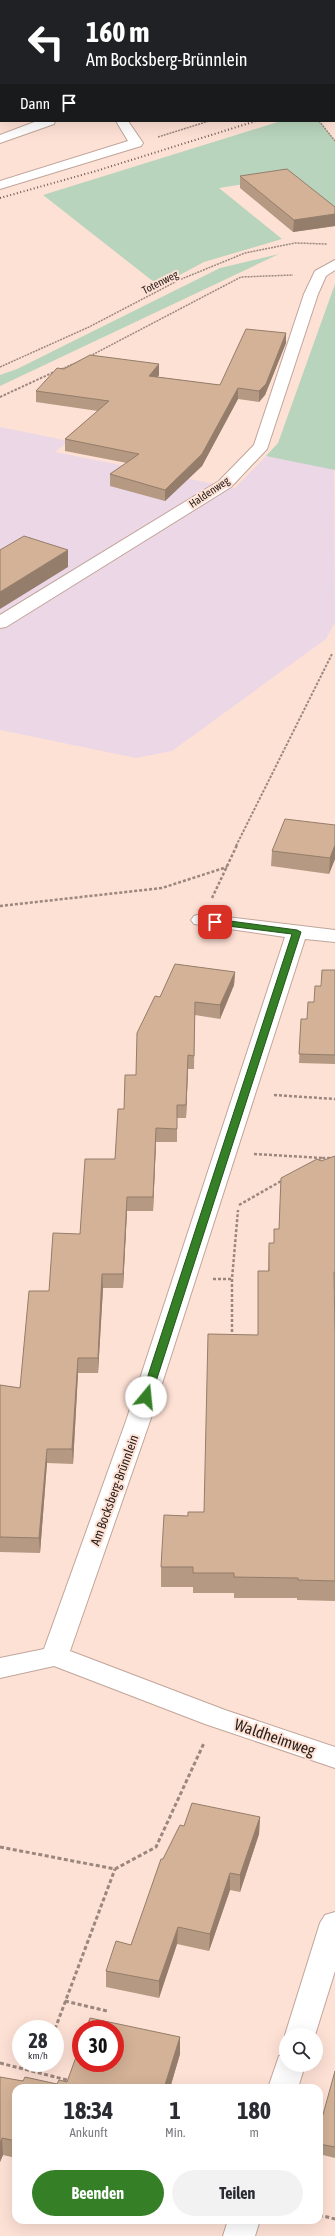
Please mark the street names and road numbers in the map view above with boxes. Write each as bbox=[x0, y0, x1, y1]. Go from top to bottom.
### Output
street label: Totenweg bbox=[140, 268, 180, 296]
street label: Haldenweg bbox=[187, 474, 232, 510]
street label: Am Bocksberg-Brünnlein bbox=[87, 1433, 141, 1548]
street label: Waldheimweg bbox=[232, 1715, 318, 1760]

